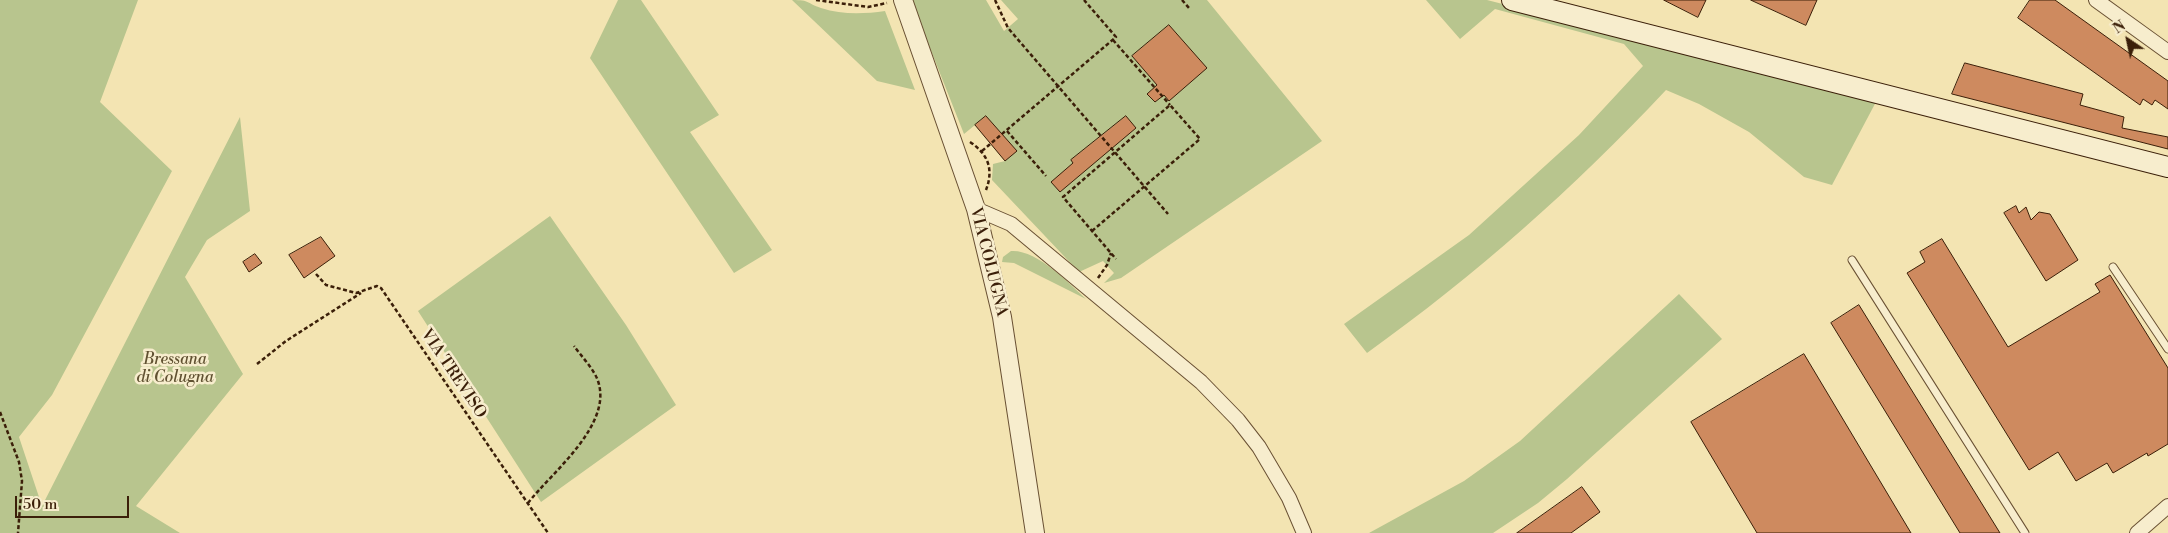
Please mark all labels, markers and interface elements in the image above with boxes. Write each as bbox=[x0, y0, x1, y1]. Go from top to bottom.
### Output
north arrow bbox=[2103, 15, 2153, 65]
text: N bbox=[2110, 17, 2129, 38]
street label: VIA COLUGNA bbox=[965, 205, 1011, 319]
street label: VIA TREVISO bbox=[416, 326, 490, 422]
park label: Bressana di Colugna bbox=[136, 350, 214, 388]
scale bar bbox=[18, 486, 131, 518]
text: 50 m bbox=[23, 495, 57, 514]

